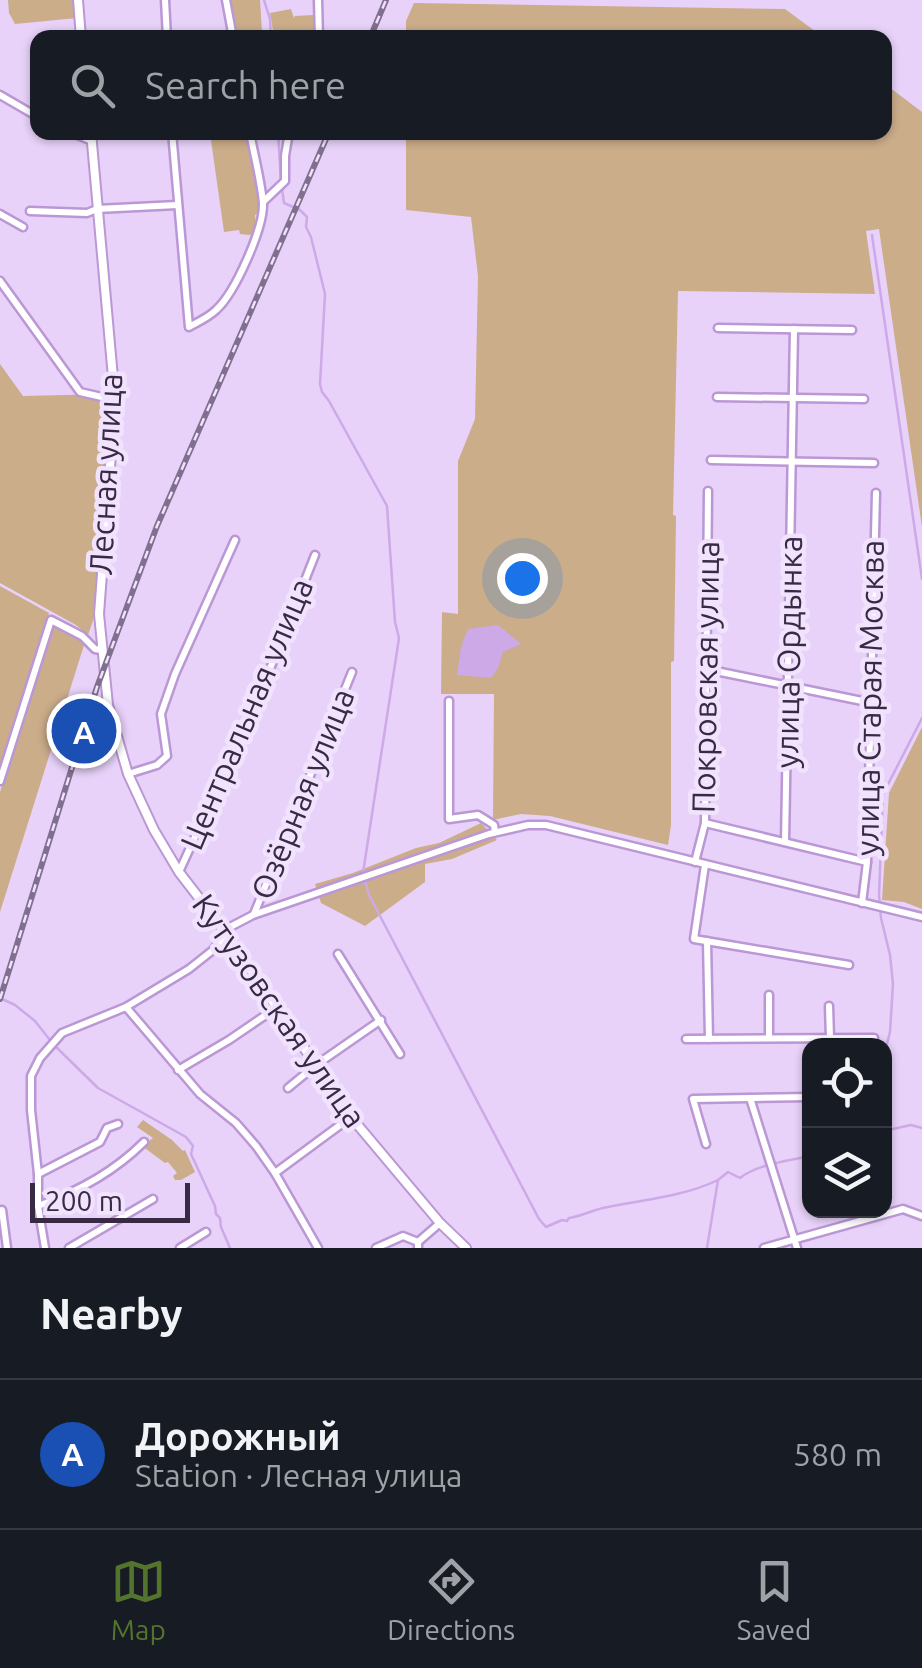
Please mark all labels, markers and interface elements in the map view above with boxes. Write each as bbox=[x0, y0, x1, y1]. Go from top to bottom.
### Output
search box bbox=[30, 30, 892, 140]
icon: search bbox=[65, 58, 120, 113]
text: Search here bbox=[145, 64, 346, 106]
street label: Лесная улица bbox=[82, 372, 128, 576]
street label: улица Ордынка bbox=[768, 535, 808, 769]
street label: улица Старая Москва bbox=[848, 540, 890, 856]
street label: Покровская улица bbox=[685, 541, 725, 813]
your location bbox=[497, 553, 548, 604]
street label: Центральная улица bbox=[173, 573, 319, 854]
street label: Озёрная улица bbox=[243, 683, 361, 904]
pin: A bbox=[52, 694, 116, 768]
street label: Кутузовская улица bbox=[186, 887, 374, 1134]
map controls bbox=[802, 1038, 892, 1218]
button: locate bbox=[802, 1038, 892, 1128]
button: layers bbox=[802, 1128, 892, 1218]
scale bar bbox=[30, 1178, 190, 1222]
text: 200 m bbox=[45, 1185, 123, 1216]
text: Nearby bbox=[40, 1290, 183, 1337]
text: Дорожный bbox=[135, 1415, 341, 1457]
text: A bbox=[61, 1436, 84, 1472]
text: 580 m bbox=[793, 1436, 882, 1472]
text: Station · Лесная улица bbox=[135, 1457, 463, 1493]
tab: Map bbox=[111, 1554, 166, 1645]
tab: Directions bbox=[387, 1554, 515, 1645]
tab: Saved bbox=[737, 1554, 811, 1645]

